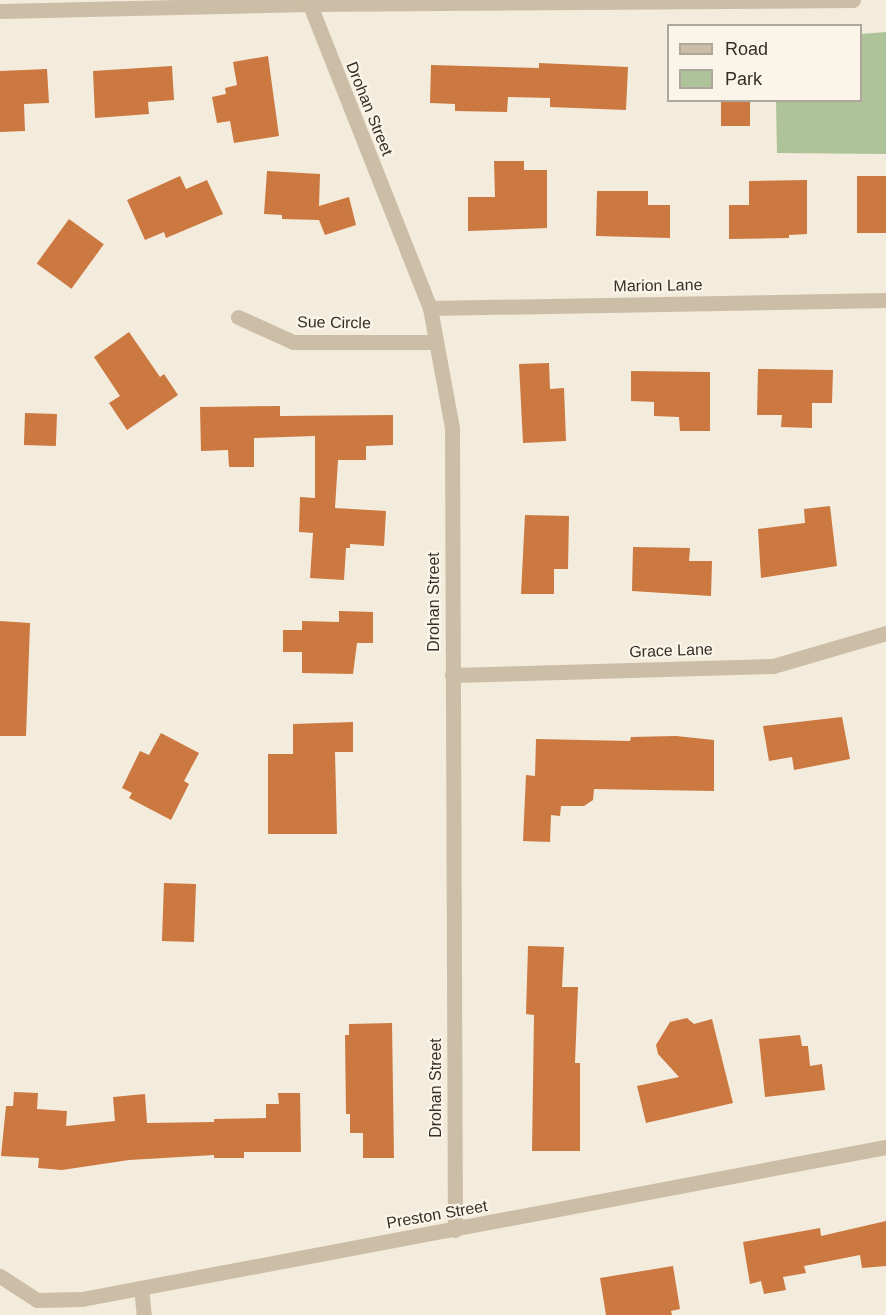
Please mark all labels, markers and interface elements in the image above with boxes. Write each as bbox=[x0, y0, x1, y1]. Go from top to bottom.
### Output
legend bbox=[667, 24, 862, 102]
text: Road bbox=[725, 39, 768, 59]
street label: Drohan Street bbox=[341, 59, 397, 159]
text: Park bbox=[725, 69, 762, 89]
street label: Marion Lane bbox=[613, 276, 703, 296]
street label: Sue Circle bbox=[297, 313, 371, 333]
street label: Drohan Street bbox=[424, 552, 444, 652]
street label: Grace Lane bbox=[629, 640, 713, 662]
street label: Drohan Street bbox=[426, 1038, 446, 1138]
street label: Preston Street bbox=[385, 1197, 489, 1233]

